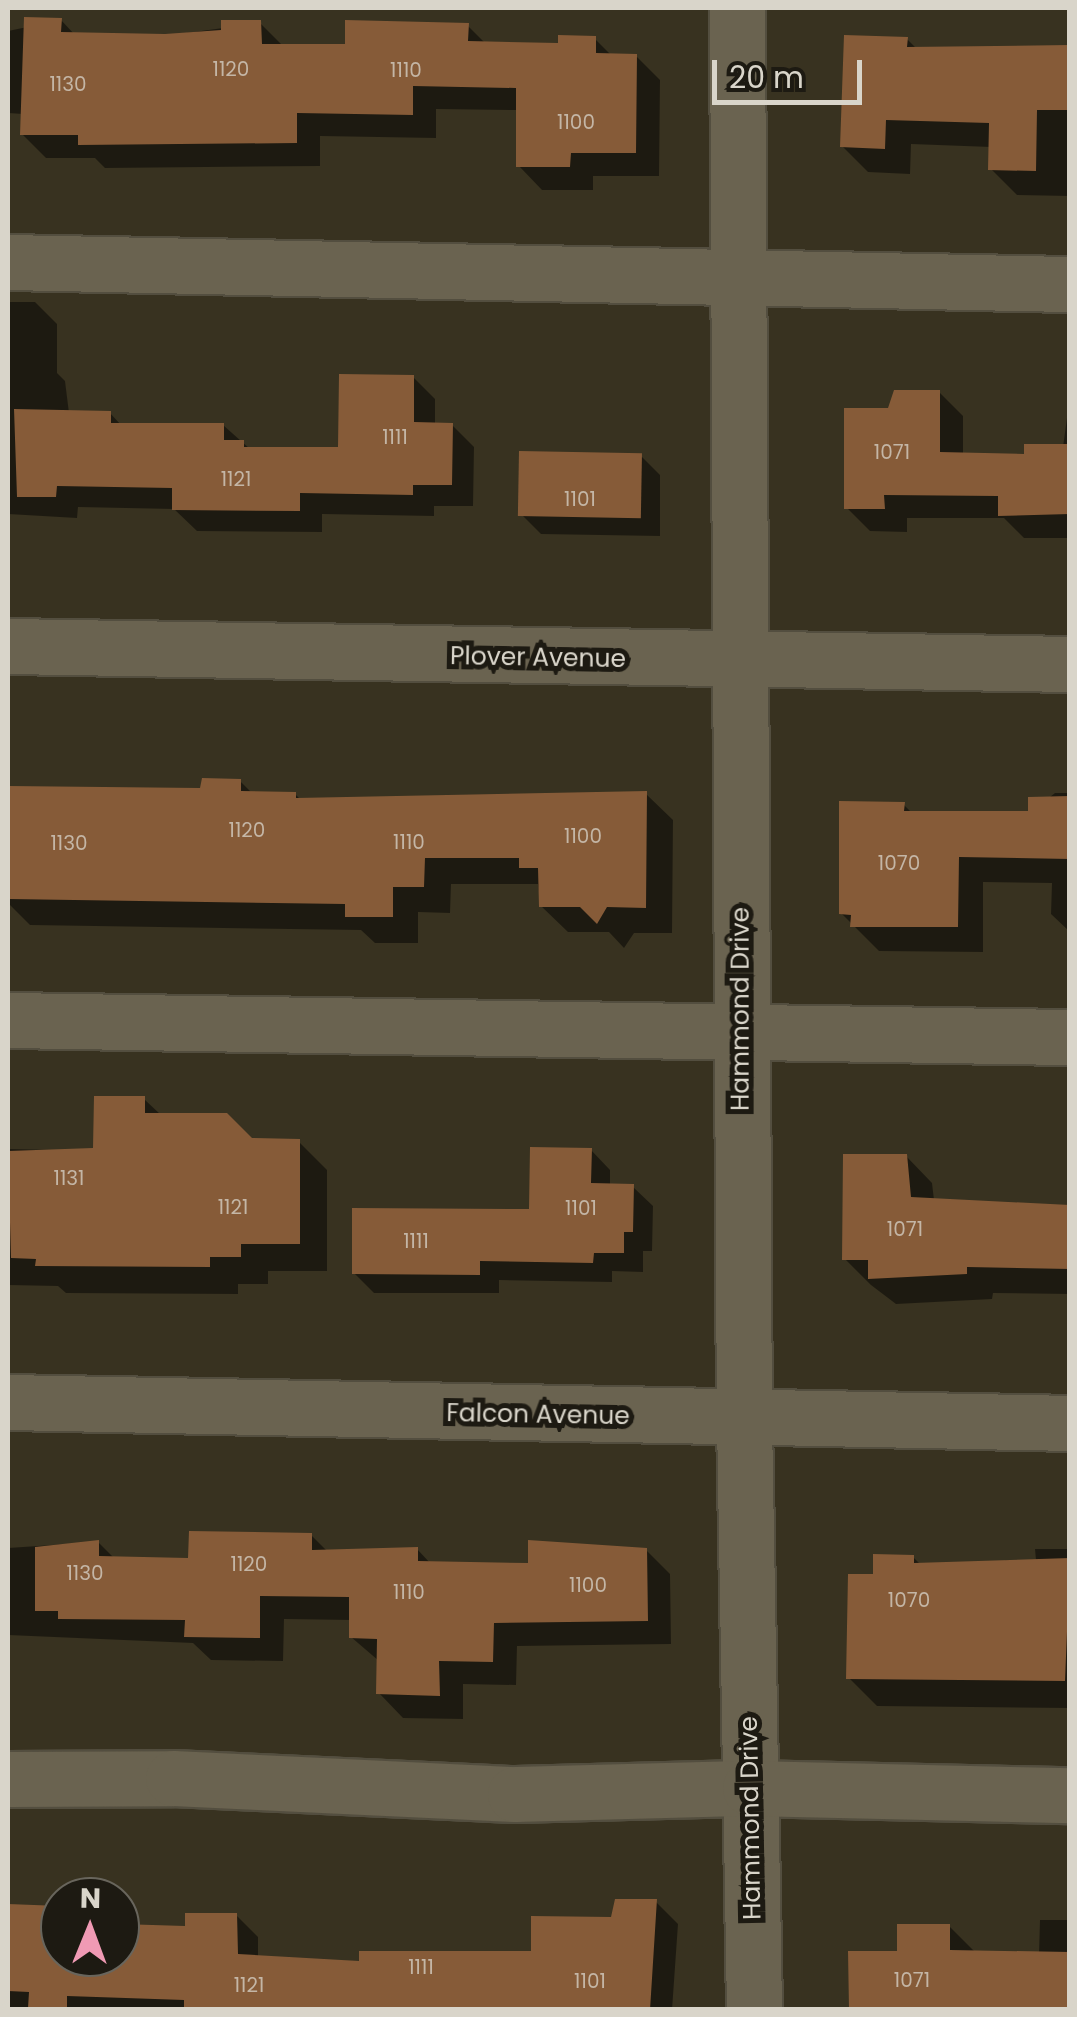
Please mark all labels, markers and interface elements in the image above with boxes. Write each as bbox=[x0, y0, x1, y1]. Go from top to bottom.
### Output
scale bar bbox=[717, 40, 867, 102]
text: 20 m bbox=[729, 56, 804, 99]
house number: 1120 bbox=[213, 57, 249, 81]
house number: 1110 bbox=[390, 58, 422, 82]
house number: 1130 bbox=[49, 72, 87, 96]
house number: 1100 bbox=[557, 110, 595, 134]
house number: 1111 bbox=[382, 425, 408, 449]
house number: 1071 bbox=[874, 440, 910, 464]
house number: 1121 bbox=[221, 467, 251, 491]
house number: 1101 bbox=[564, 487, 596, 511]
street label: Plover Avenue bbox=[450, 641, 626, 675]
house number: 1120 bbox=[229, 818, 265, 842]
house number: 1100 bbox=[564, 824, 602, 848]
house number: 1110 bbox=[393, 830, 425, 854]
house number: 1130 bbox=[50, 831, 88, 855]
house number: 1070 bbox=[878, 851, 920, 875]
street label: Hammond Drive bbox=[726, 907, 756, 1111]
house number: 1131 bbox=[54, 1166, 84, 1190]
house number: 1121 bbox=[218, 1195, 248, 1219]
house number: 1101 bbox=[565, 1196, 597, 1220]
house number: 1071 bbox=[887, 1217, 923, 1241]
house number: 1111 bbox=[403, 1229, 429, 1253]
street label: Falcon Avenue bbox=[446, 1398, 630, 1432]
house number: 1120 bbox=[231, 1552, 267, 1576]
house number: 1130 bbox=[66, 1561, 104, 1585]
house number: 1100 bbox=[569, 1573, 607, 1597]
house number: 1110 bbox=[393, 1580, 425, 1604]
house number: 1070 bbox=[888, 1588, 930, 1612]
street label: Hammond Drive bbox=[734, 1716, 768, 1920]
north arrow bbox=[40, 1877, 140, 1977]
text: N bbox=[80, 1879, 101, 1918]
house number: 1111 bbox=[408, 1955, 434, 1979]
house number: 1071 bbox=[894, 1968, 930, 1992]
house number: 1101 bbox=[574, 1969, 606, 1993]
house number: 1121 bbox=[234, 1973, 264, 1997]

